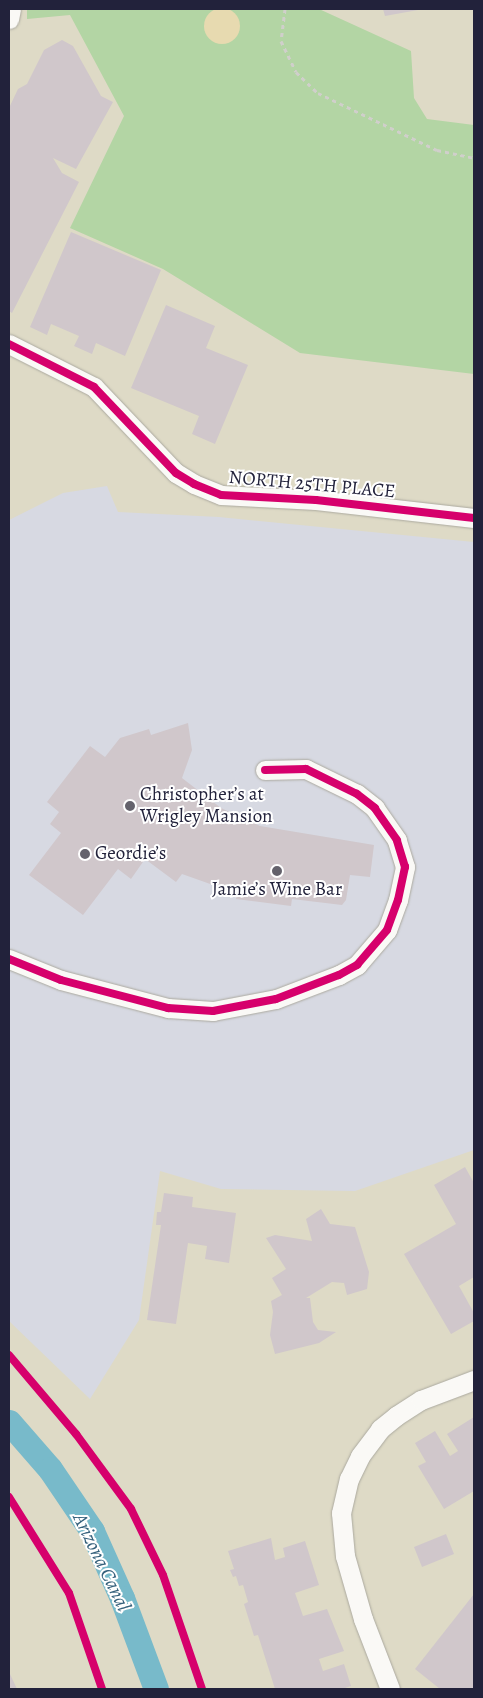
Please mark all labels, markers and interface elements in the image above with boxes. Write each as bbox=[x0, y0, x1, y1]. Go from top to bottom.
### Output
street label: NORTH 25TH PLACE bbox=[228, 466, 396, 504]
place label: Christopher’s at Wrigley Mansion bbox=[140, 784, 273, 828]
marker: Christopher’s at Wrigley Mansion bbox=[124, 800, 136, 812]
place label: Geordie’s bbox=[95, 843, 166, 865]
marker: Geordie’s bbox=[79, 848, 91, 860]
marker: Jamie’s Wine Bar bbox=[271, 865, 283, 877]
place label: Jamie’s Wine Bar bbox=[212, 879, 342, 901]
water label: Arizona Canal bbox=[68, 1509, 136, 1615]

